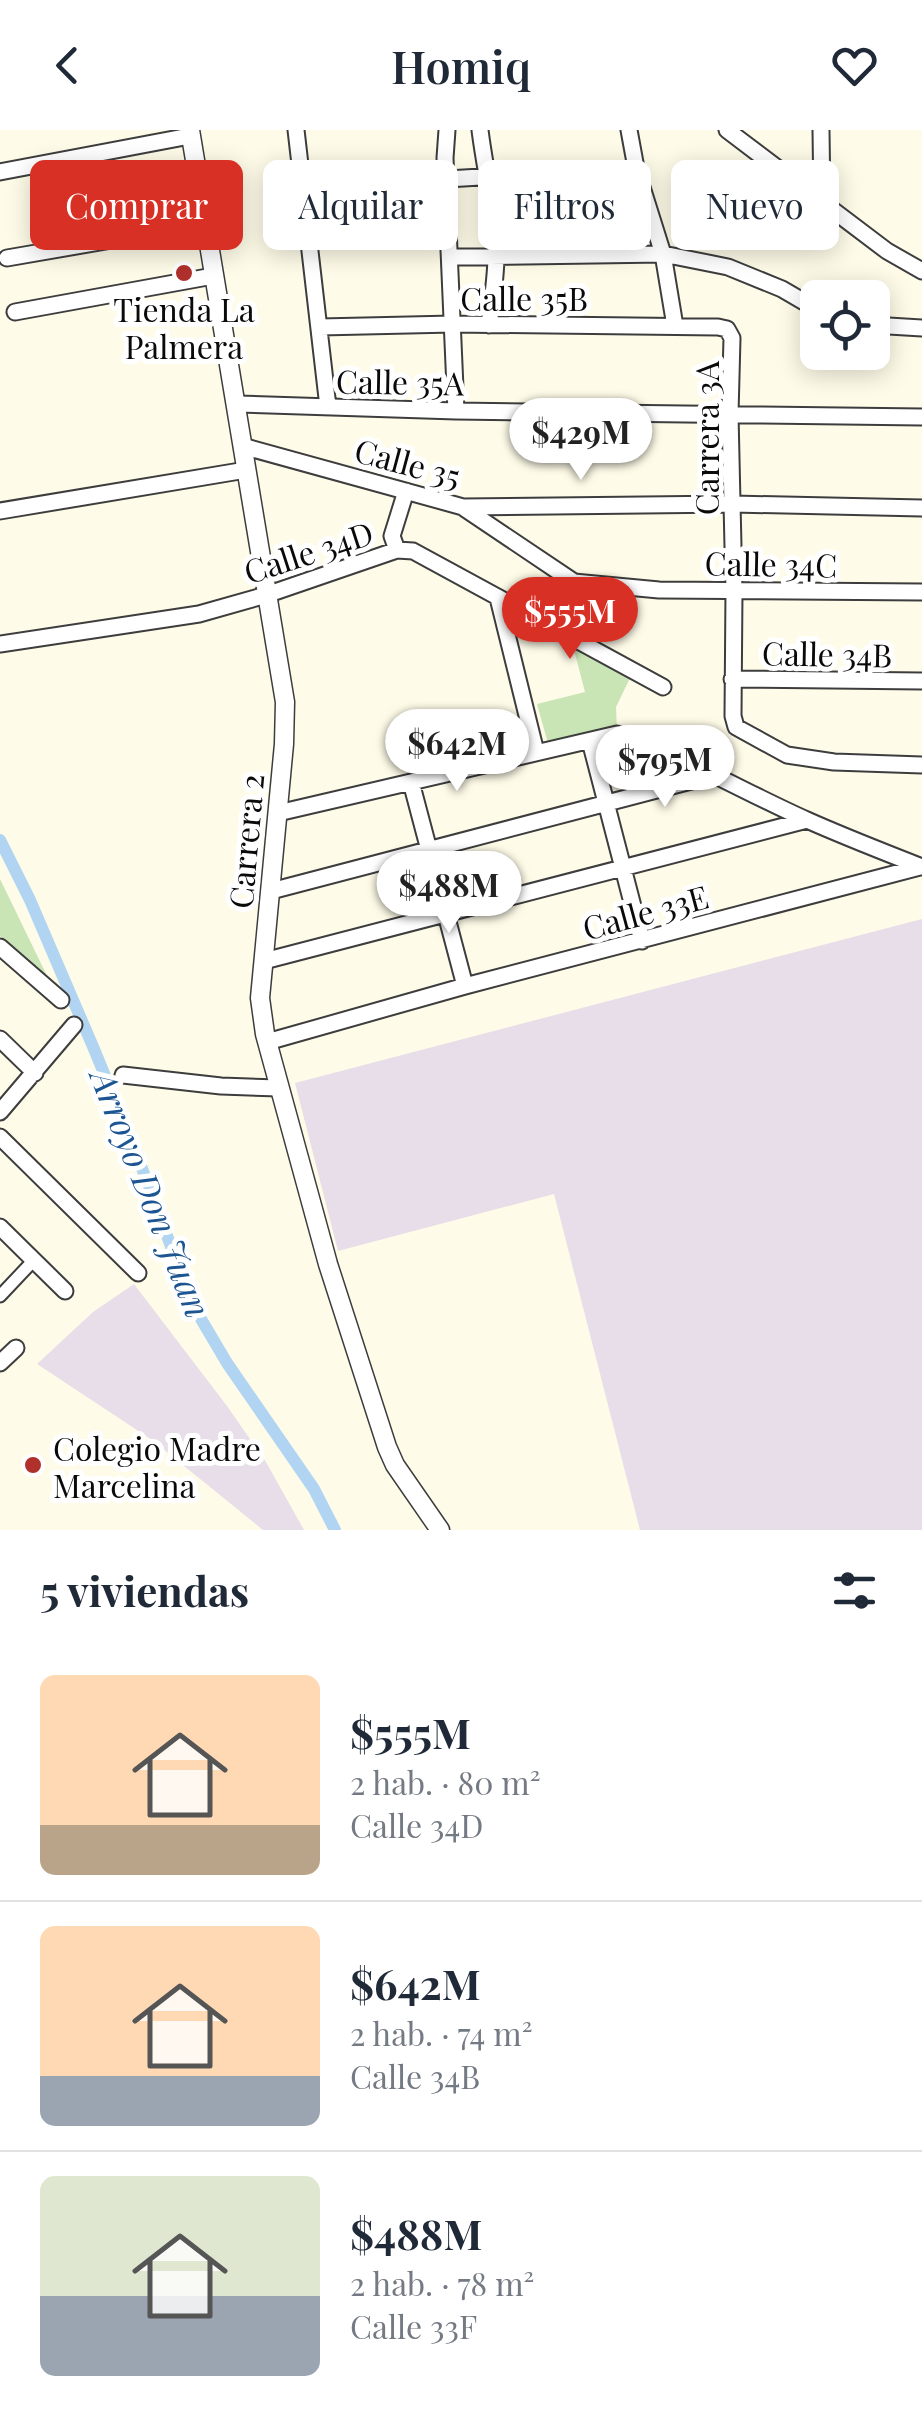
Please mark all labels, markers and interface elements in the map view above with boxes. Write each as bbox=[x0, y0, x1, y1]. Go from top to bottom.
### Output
text: Homiq bbox=[391, 35, 531, 95]
icon: back bbox=[40, 38, 95, 93]
icon: heart bbox=[827, 38, 882, 93]
chip: Comprar bbox=[30, 160, 243, 250]
chip: Alquilar bbox=[263, 160, 458, 250]
chip: Filtros bbox=[478, 160, 651, 250]
chip: Nuevo bbox=[671, 160, 839, 250]
marker: Tienda La Palmera bbox=[173, 262, 195, 284]
street label: Calle 35B bbox=[460, 276, 588, 319]
map controls bbox=[800, 280, 890, 370]
button: locate bbox=[800, 280, 890, 370]
place label: Tienda La Palmera bbox=[113, 287, 255, 367]
street label: Calle 35A bbox=[336, 358, 465, 404]
street label: Carrera 3A bbox=[684, 360, 727, 515]
pin: $429M bbox=[511, 398, 651, 483]
text: $429M bbox=[531, 409, 631, 452]
street label: Calle 35 bbox=[350, 427, 466, 497]
street label: Calle 34D bbox=[238, 510, 378, 592]
street label: Calle 34C bbox=[704, 540, 838, 586]
pin: $555M bbox=[500, 577, 640, 662]
text: $555M bbox=[524, 588, 616, 631]
street label: Calle 34B bbox=[761, 630, 893, 676]
pin: $642M bbox=[387, 709, 527, 794]
text: $642M bbox=[407, 720, 507, 763]
pin: $795M bbox=[595, 725, 735, 810]
text: $795M bbox=[618, 736, 712, 779]
street label: Carrera 2 bbox=[218, 772, 272, 910]
pin: $488M bbox=[379, 851, 519, 936]
text: $488M bbox=[399, 862, 499, 905]
street label: Calle 33E bbox=[577, 874, 713, 948]
water label: Arroyo Don Juan bbox=[79, 1058, 223, 1324]
place label: Colegio Madre Marcelina bbox=[53, 1426, 261, 1506]
marker: Colegio Madre Marcelina bbox=[22, 1454, 44, 1476]
text: 5 viviendas bbox=[40, 1562, 249, 1618]
icon: filters bbox=[827, 1563, 882, 1618]
text: $555M bbox=[350, 1704, 471, 1760]
icon: home bbox=[120, 1715, 240, 1835]
text: 2 hab. · 80 m² bbox=[350, 1760, 541, 1803]
text: Calle 34D bbox=[350, 1803, 483, 1846]
text: $642M bbox=[350, 1955, 481, 2011]
icon: home bbox=[120, 1966, 240, 2086]
text: 2 hab. · 74 m² bbox=[350, 2011, 532, 2054]
text: Calle 34B bbox=[350, 2054, 480, 2097]
text: $488M bbox=[350, 2205, 482, 2261]
icon: home bbox=[120, 2216, 240, 2336]
text: 2 hab. · 78 m² bbox=[350, 2261, 534, 2304]
text: Calle 33F bbox=[350, 2304, 477, 2347]

